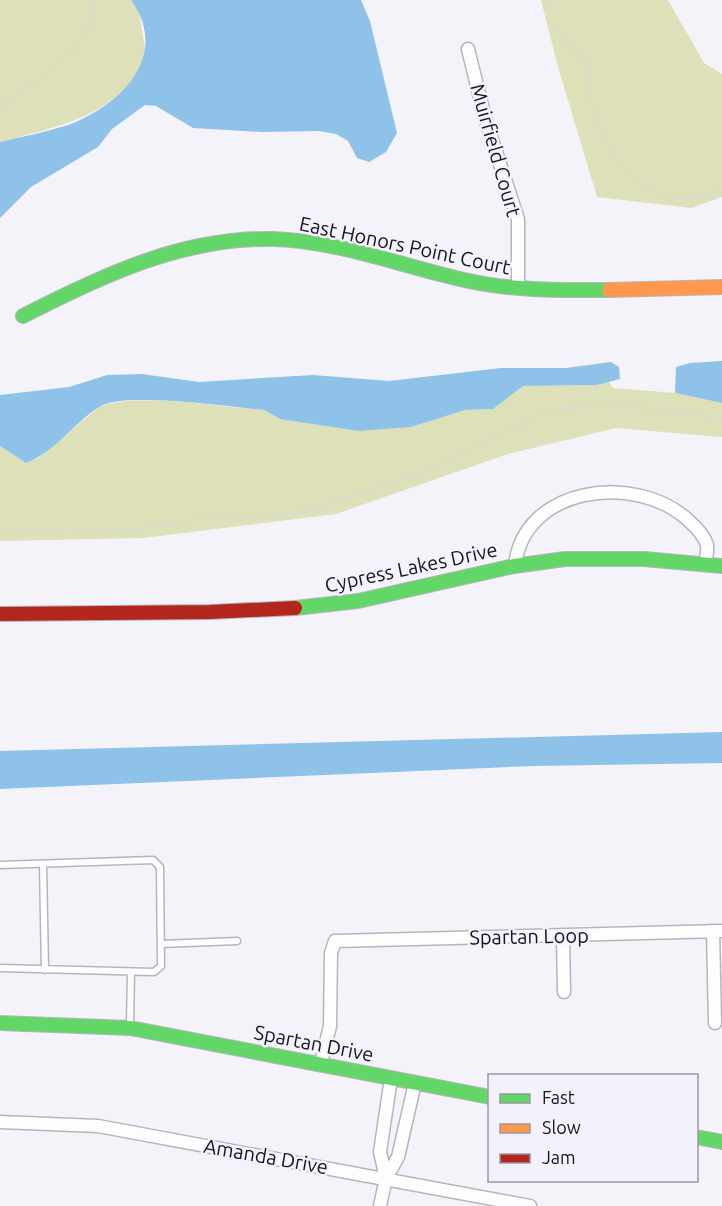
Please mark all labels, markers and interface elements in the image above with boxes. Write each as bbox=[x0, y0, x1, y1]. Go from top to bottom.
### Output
street label: Muirfield Court bbox=[466, 81, 526, 219]
street label: East Honors Point Court bbox=[297, 211, 513, 279]
street label: Cypress Lakes Drive bbox=[323, 537, 499, 597]
street label: Spartan Loop bbox=[469, 923, 589, 949]
street label: Spartan Drive bbox=[252, 1020, 376, 1066]
legend bbox=[488, 1074, 698, 1182]
text: Fast bbox=[542, 1087, 575, 1107]
text: Slow bbox=[542, 1117, 581, 1137]
street label: Amanda Drive bbox=[202, 1134, 330, 1178]
text: Jam bbox=[542, 1147, 576, 1167]

